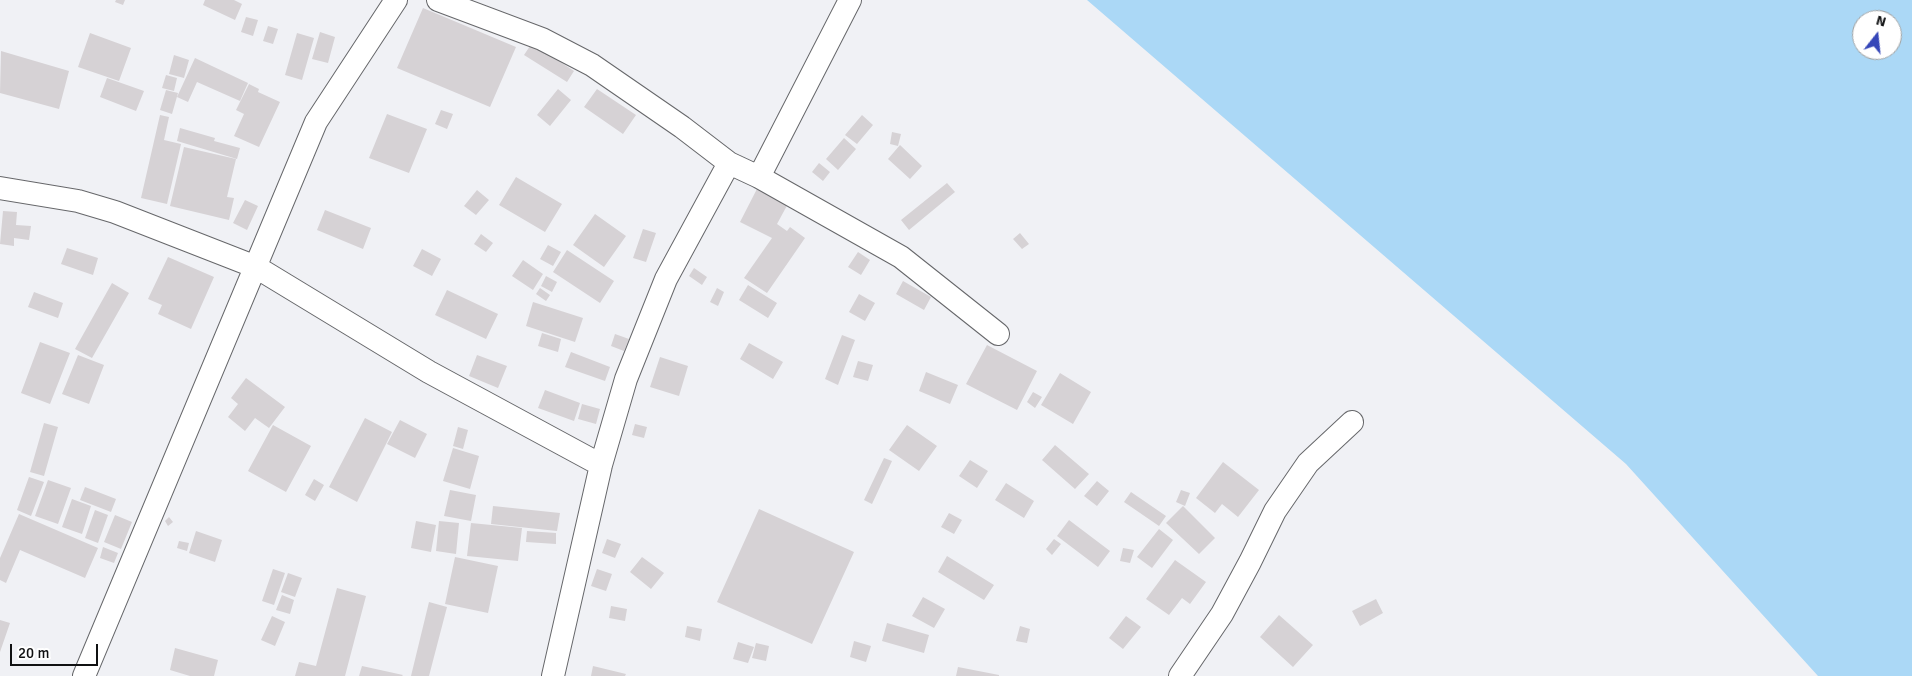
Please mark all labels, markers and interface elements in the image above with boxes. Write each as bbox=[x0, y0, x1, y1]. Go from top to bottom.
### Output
north arrow bbox=[1852, 10, 1902, 60]
text: N bbox=[1874, 12, 1888, 31]
scale bar bbox=[12, 634, 100, 666]
text: 20 m bbox=[18, 644, 49, 662]

